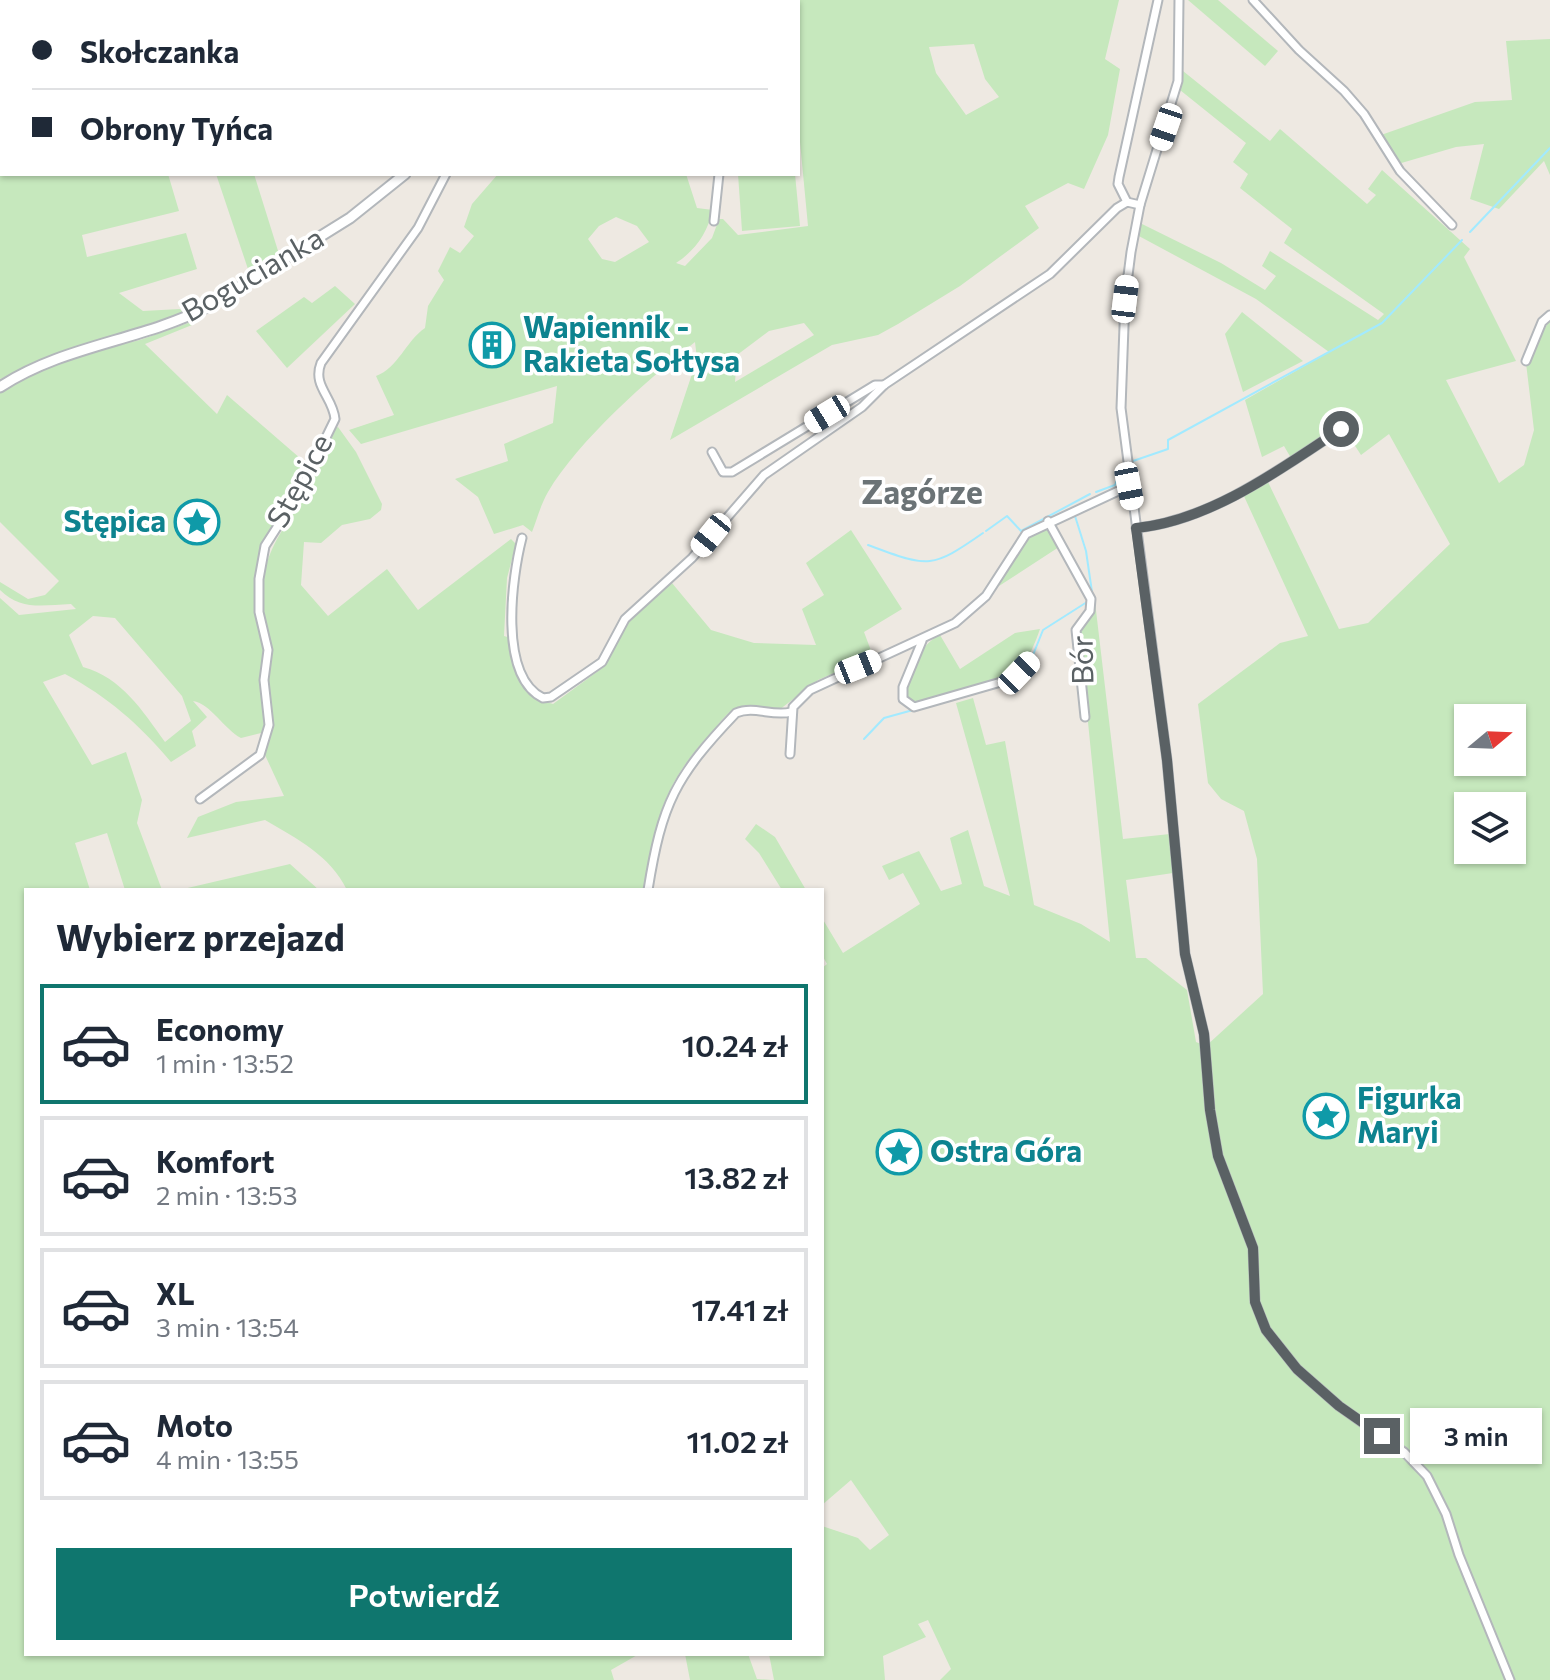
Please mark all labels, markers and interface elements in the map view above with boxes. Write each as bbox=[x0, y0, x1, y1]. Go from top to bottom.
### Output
text: Skołczanka bbox=[80, 32, 239, 69]
car bbox=[1147, 100, 1185, 154]
text: Obrony Tyńca bbox=[80, 109, 273, 146]
street label: Bogucianka bbox=[174, 217, 329, 328]
car bbox=[1110, 274, 1140, 324]
place label: Wapiennik - Rakieta Sołtysa bbox=[523, 307, 740, 378]
building icon: Wapiennik - Rakieta Sołtysa bbox=[468, 321, 516, 369]
car bbox=[800, 391, 854, 437]
route start bbox=[1323, 411, 1359, 447]
street label: Stępice bbox=[257, 427, 339, 533]
car bbox=[1113, 460, 1145, 512]
district label: Zagórze bbox=[861, 471, 983, 511]
place icon: Stępica bbox=[173, 498, 221, 546]
place label: Stępica bbox=[63, 501, 166, 538]
car bbox=[687, 509, 735, 561]
street label: Bór bbox=[1062, 635, 1099, 685]
car bbox=[831, 647, 885, 687]
car bbox=[994, 647, 1044, 699]
north arrow bbox=[1454, 704, 1526, 776]
map controls bbox=[1454, 704, 1526, 864]
button: layers bbox=[1454, 792, 1526, 864]
text: Wybierz przejazd bbox=[56, 914, 345, 958]
icon: car bbox=[60, 1008, 132, 1080]
text: Economy bbox=[156, 1010, 284, 1047]
text: 10.24 zł bbox=[682, 1026, 788, 1063]
text: 1 min · 13:52 bbox=[156, 1047, 294, 1078]
place label: Figurka Maryi bbox=[1357, 1078, 1462, 1149]
place icon: Figurka Maryi bbox=[1302, 1092, 1350, 1140]
place icon: Ostra Góra bbox=[875, 1128, 923, 1176]
place label: Ostra Góra bbox=[930, 1131, 1082, 1168]
icon: car bbox=[60, 1140, 132, 1212]
text: Komfort bbox=[156, 1142, 275, 1179]
text: 13.82 zł bbox=[684, 1158, 788, 1195]
text: 2 min · 13:53 bbox=[156, 1179, 298, 1210]
icon: car bbox=[60, 1272, 132, 1344]
text: XL bbox=[156, 1274, 195, 1311]
text: 17.41 zł bbox=[691, 1290, 788, 1327]
text: 3 min · 13:54 bbox=[156, 1311, 299, 1342]
icon: car bbox=[60, 1404, 132, 1476]
text: Moto bbox=[156, 1406, 233, 1443]
callout: 3 min bbox=[1410, 1408, 1542, 1464]
route end bbox=[1364, 1418, 1400, 1454]
text: 3 min bbox=[1444, 1420, 1508, 1451]
text: 11.02 zł bbox=[686, 1422, 788, 1459]
text: 4 min · 13:55 bbox=[156, 1443, 299, 1474]
button: Potwierdź bbox=[56, 1548, 792, 1640]

